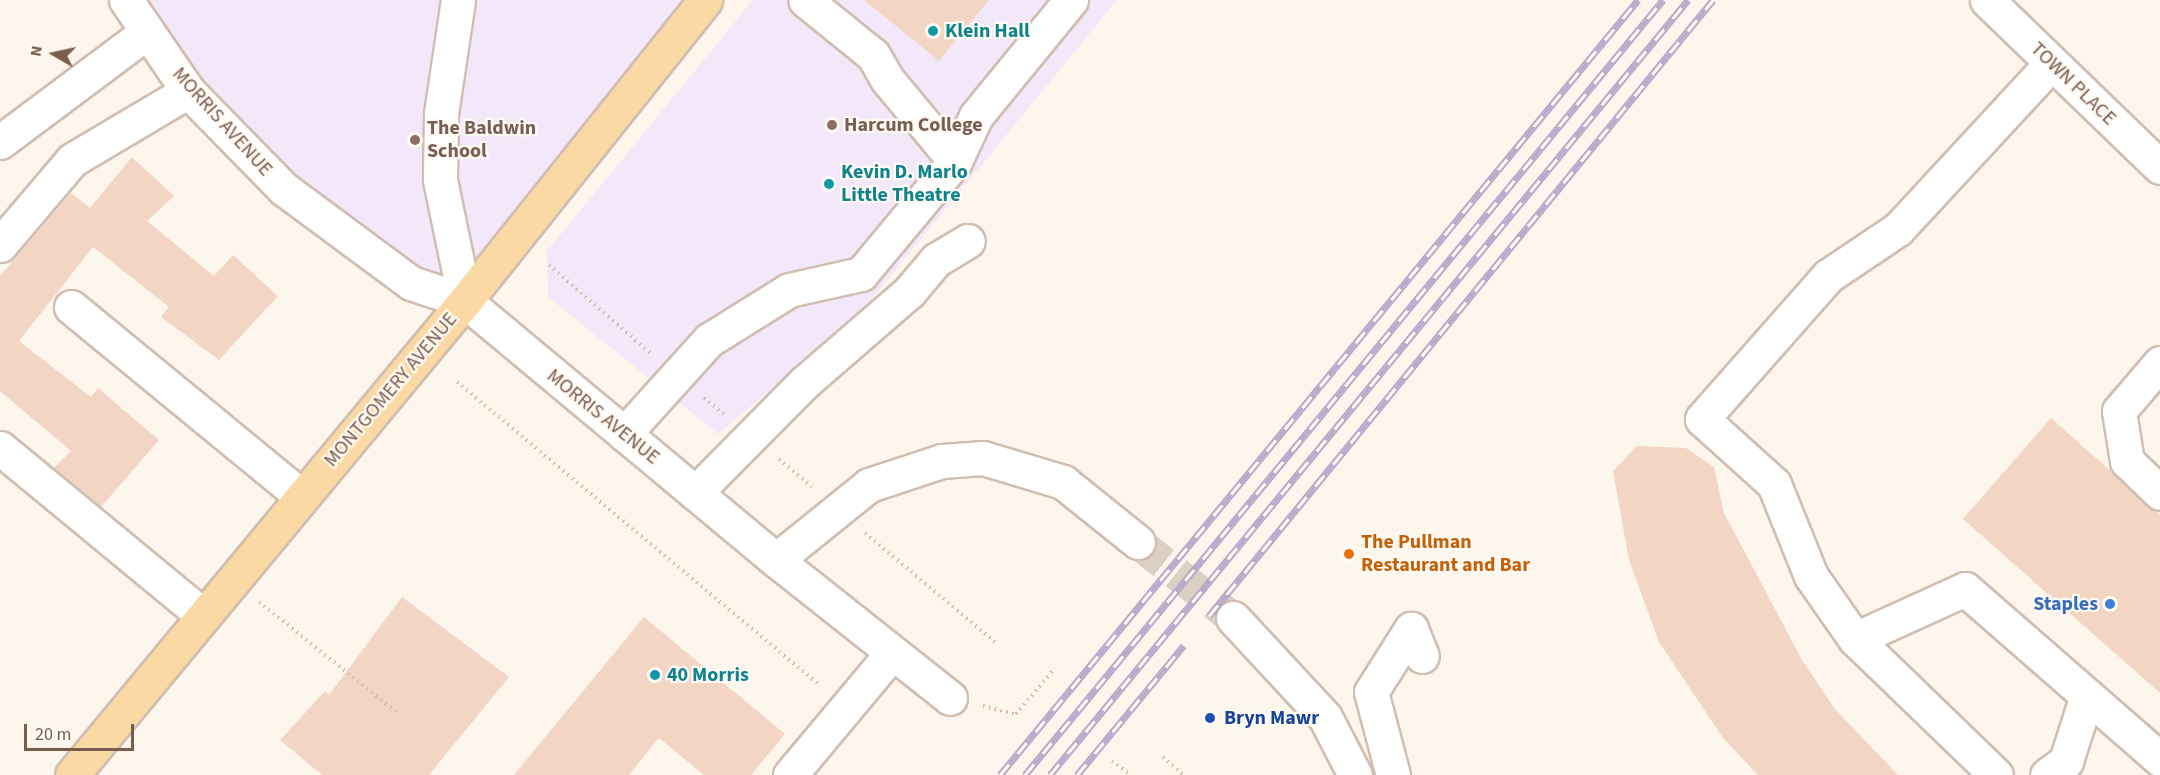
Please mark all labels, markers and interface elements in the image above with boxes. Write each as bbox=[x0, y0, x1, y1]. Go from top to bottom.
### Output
place label: Klein Hall bbox=[945, 19, 1030, 43]
north arrow bbox=[24, 24, 84, 84]
marker: Klein Hall bbox=[926, 24, 940, 38]
street label: TOWN PLACE bbox=[2025, 37, 2121, 131]
text: N bbox=[25, 44, 48, 58]
street label: MORRIS AVENUE bbox=[167, 63, 277, 181]
place label: Harcum College bbox=[844, 113, 983, 137]
place label: The Baldwin School bbox=[427, 116, 536, 163]
marker: Harcum College bbox=[825, 118, 839, 132]
marker: The Baldwin School bbox=[408, 133, 422, 147]
place label: Kevin D. Marlo Little Theatre bbox=[841, 160, 968, 207]
marker: Kevin D. Marlo Little Theatre bbox=[822, 177, 836, 191]
street label: MONTGOMERY AVENUE bbox=[319, 308, 463, 472]
street label: MORRIS AVENUE bbox=[542, 364, 664, 470]
place label: The Pullman Restaurant and Bar bbox=[1361, 530, 1530, 577]
marker: The Pullman Restaurant and Bar bbox=[1342, 547, 1356, 561]
place label: Staples bbox=[2033, 592, 2098, 616]
marker: Staples bbox=[2103, 597, 2117, 611]
place label: 40 Morris bbox=[667, 663, 749, 687]
marker: 40 Morris bbox=[648, 668, 662, 682]
place label: Bryn Mawr bbox=[1224, 706, 1319, 730]
marker: Bryn Mawr bbox=[1201, 709, 1219, 727]
scale bar bbox=[27, 712, 136, 750]
text: 20 m bbox=[35, 722, 71, 747]

